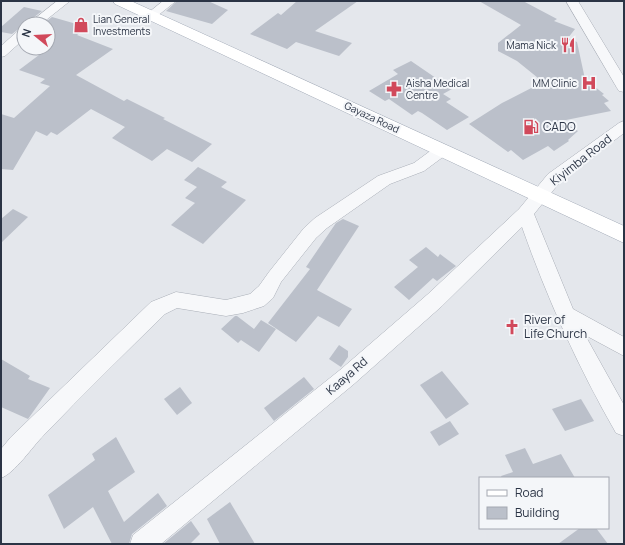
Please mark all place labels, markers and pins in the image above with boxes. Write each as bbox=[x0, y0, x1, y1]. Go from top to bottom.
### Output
place label: Lian General Investments bbox=[93, 12, 151, 38]
shop icon: Lian General Investments bbox=[72, 16, 90, 34]
restaurant icon: Mama Nick bbox=[559, 36, 577, 54]
place label: Mama Nick bbox=[506, 38, 557, 52]
hospital icon: MM Clinic bbox=[580, 74, 598, 92]
place label: Aisha Medical Centre bbox=[406, 76, 469, 102]
place label: MM Clinic bbox=[533, 76, 577, 90]
pharmacy icon: Aisha Medical Centre bbox=[385, 80, 403, 98]
fuel station icon: CADO bbox=[522, 118, 540, 136]
place label: CADO bbox=[543, 118, 576, 135]
place label: River of Life Church bbox=[524, 311, 587, 342]
church icon: River of Life Church bbox=[503, 318, 521, 336]

